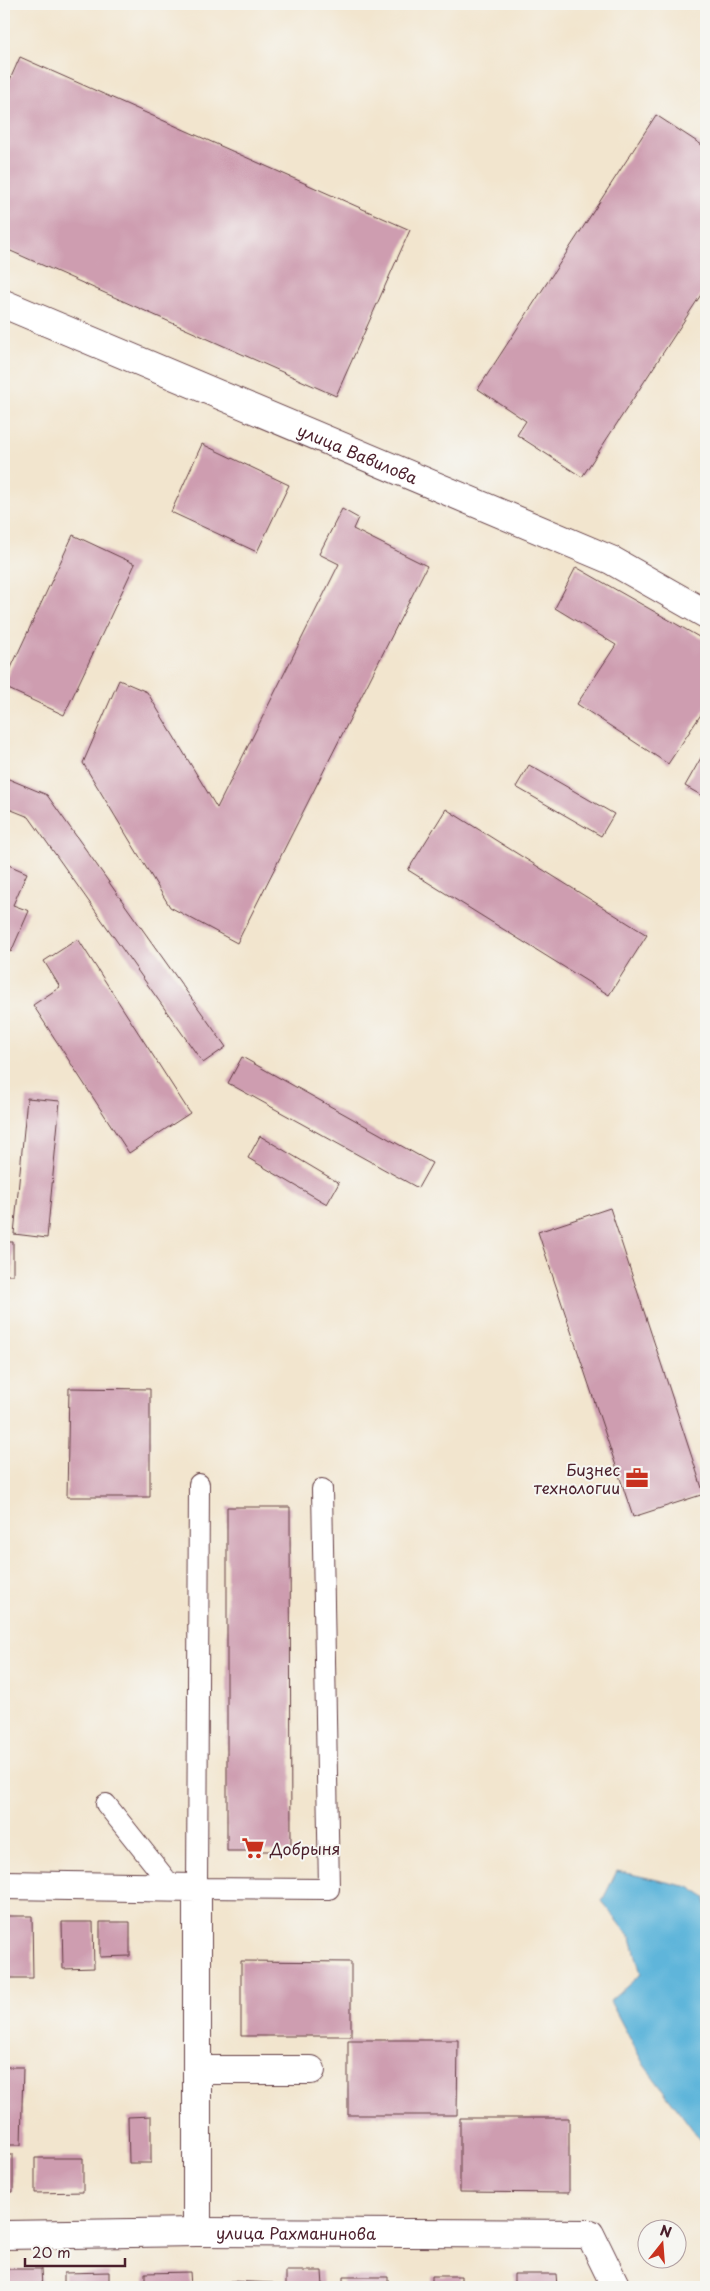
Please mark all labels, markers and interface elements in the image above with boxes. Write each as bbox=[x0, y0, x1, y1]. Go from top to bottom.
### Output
street label: улица Вавилова bbox=[294, 417, 422, 489]
place label: Бизнес технологии bbox=[534, 1457, 620, 1499]
office icon: Бизнес технологии bbox=[624, 1465, 650, 1491]
supermarket icon: Добрыня bbox=[240, 1835, 266, 1861]
place label: Добрыня bbox=[269, 1836, 341, 1860]
north arrow bbox=[638, 2218, 688, 2268]
text: N bbox=[658, 2219, 674, 2243]
street label: улица Рахманинова bbox=[216, 2220, 376, 2245]
scale bar bbox=[25, 2236, 125, 2268]
text: 20 m bbox=[32, 2240, 71, 2263]

